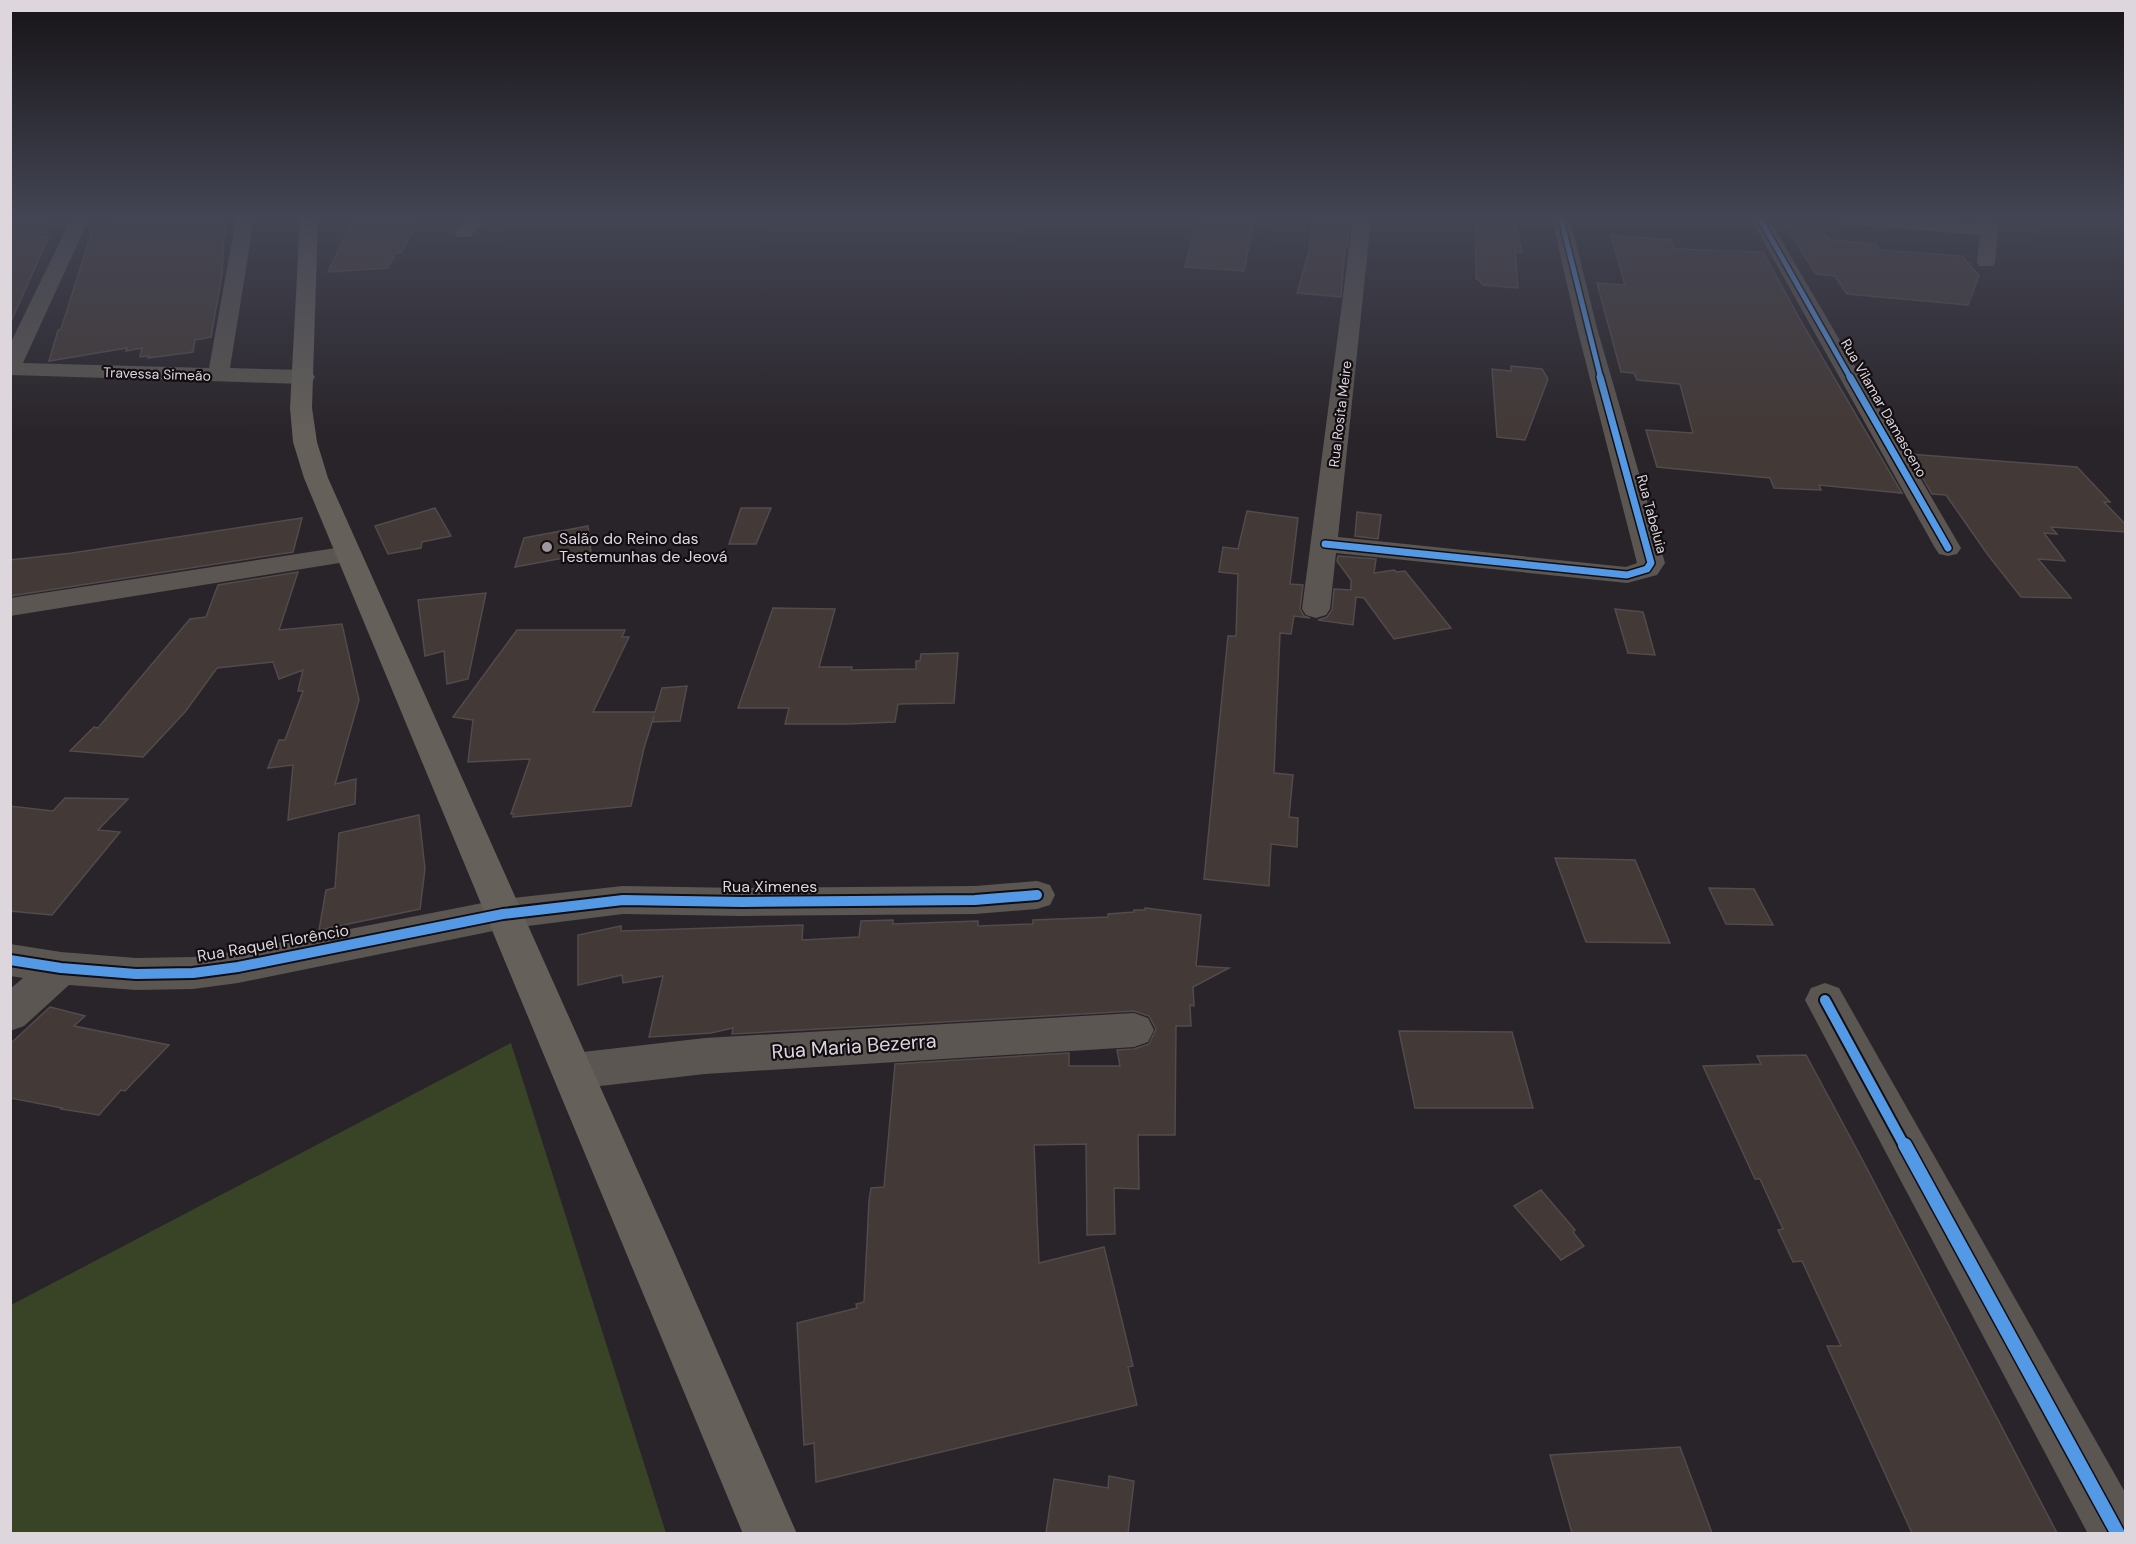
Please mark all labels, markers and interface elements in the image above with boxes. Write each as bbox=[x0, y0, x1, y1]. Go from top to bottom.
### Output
street label: Rua Vilamar Damasceno bbox=[1837, 336, 1931, 480]
street label: Rua Rosita Meire bbox=[1325, 360, 1355, 468]
street label: Travessa Simeão bbox=[103, 363, 211, 385]
street label: Rua Tabeluia bbox=[1633, 473, 1671, 555]
place label: Salão do Reino das Testemunhas de Jeová bbox=[559, 528, 728, 567]
marker: Salão do Reino das Testemunhas de Jeová bbox=[540, 540, 554, 554]
street label: Rua Ximenes bbox=[723, 876, 817, 897]
street label: Rua Raquel Florêncio bbox=[195, 919, 351, 967]
street label: Rua Maria Bezerra bbox=[771, 1027, 937, 1065]

